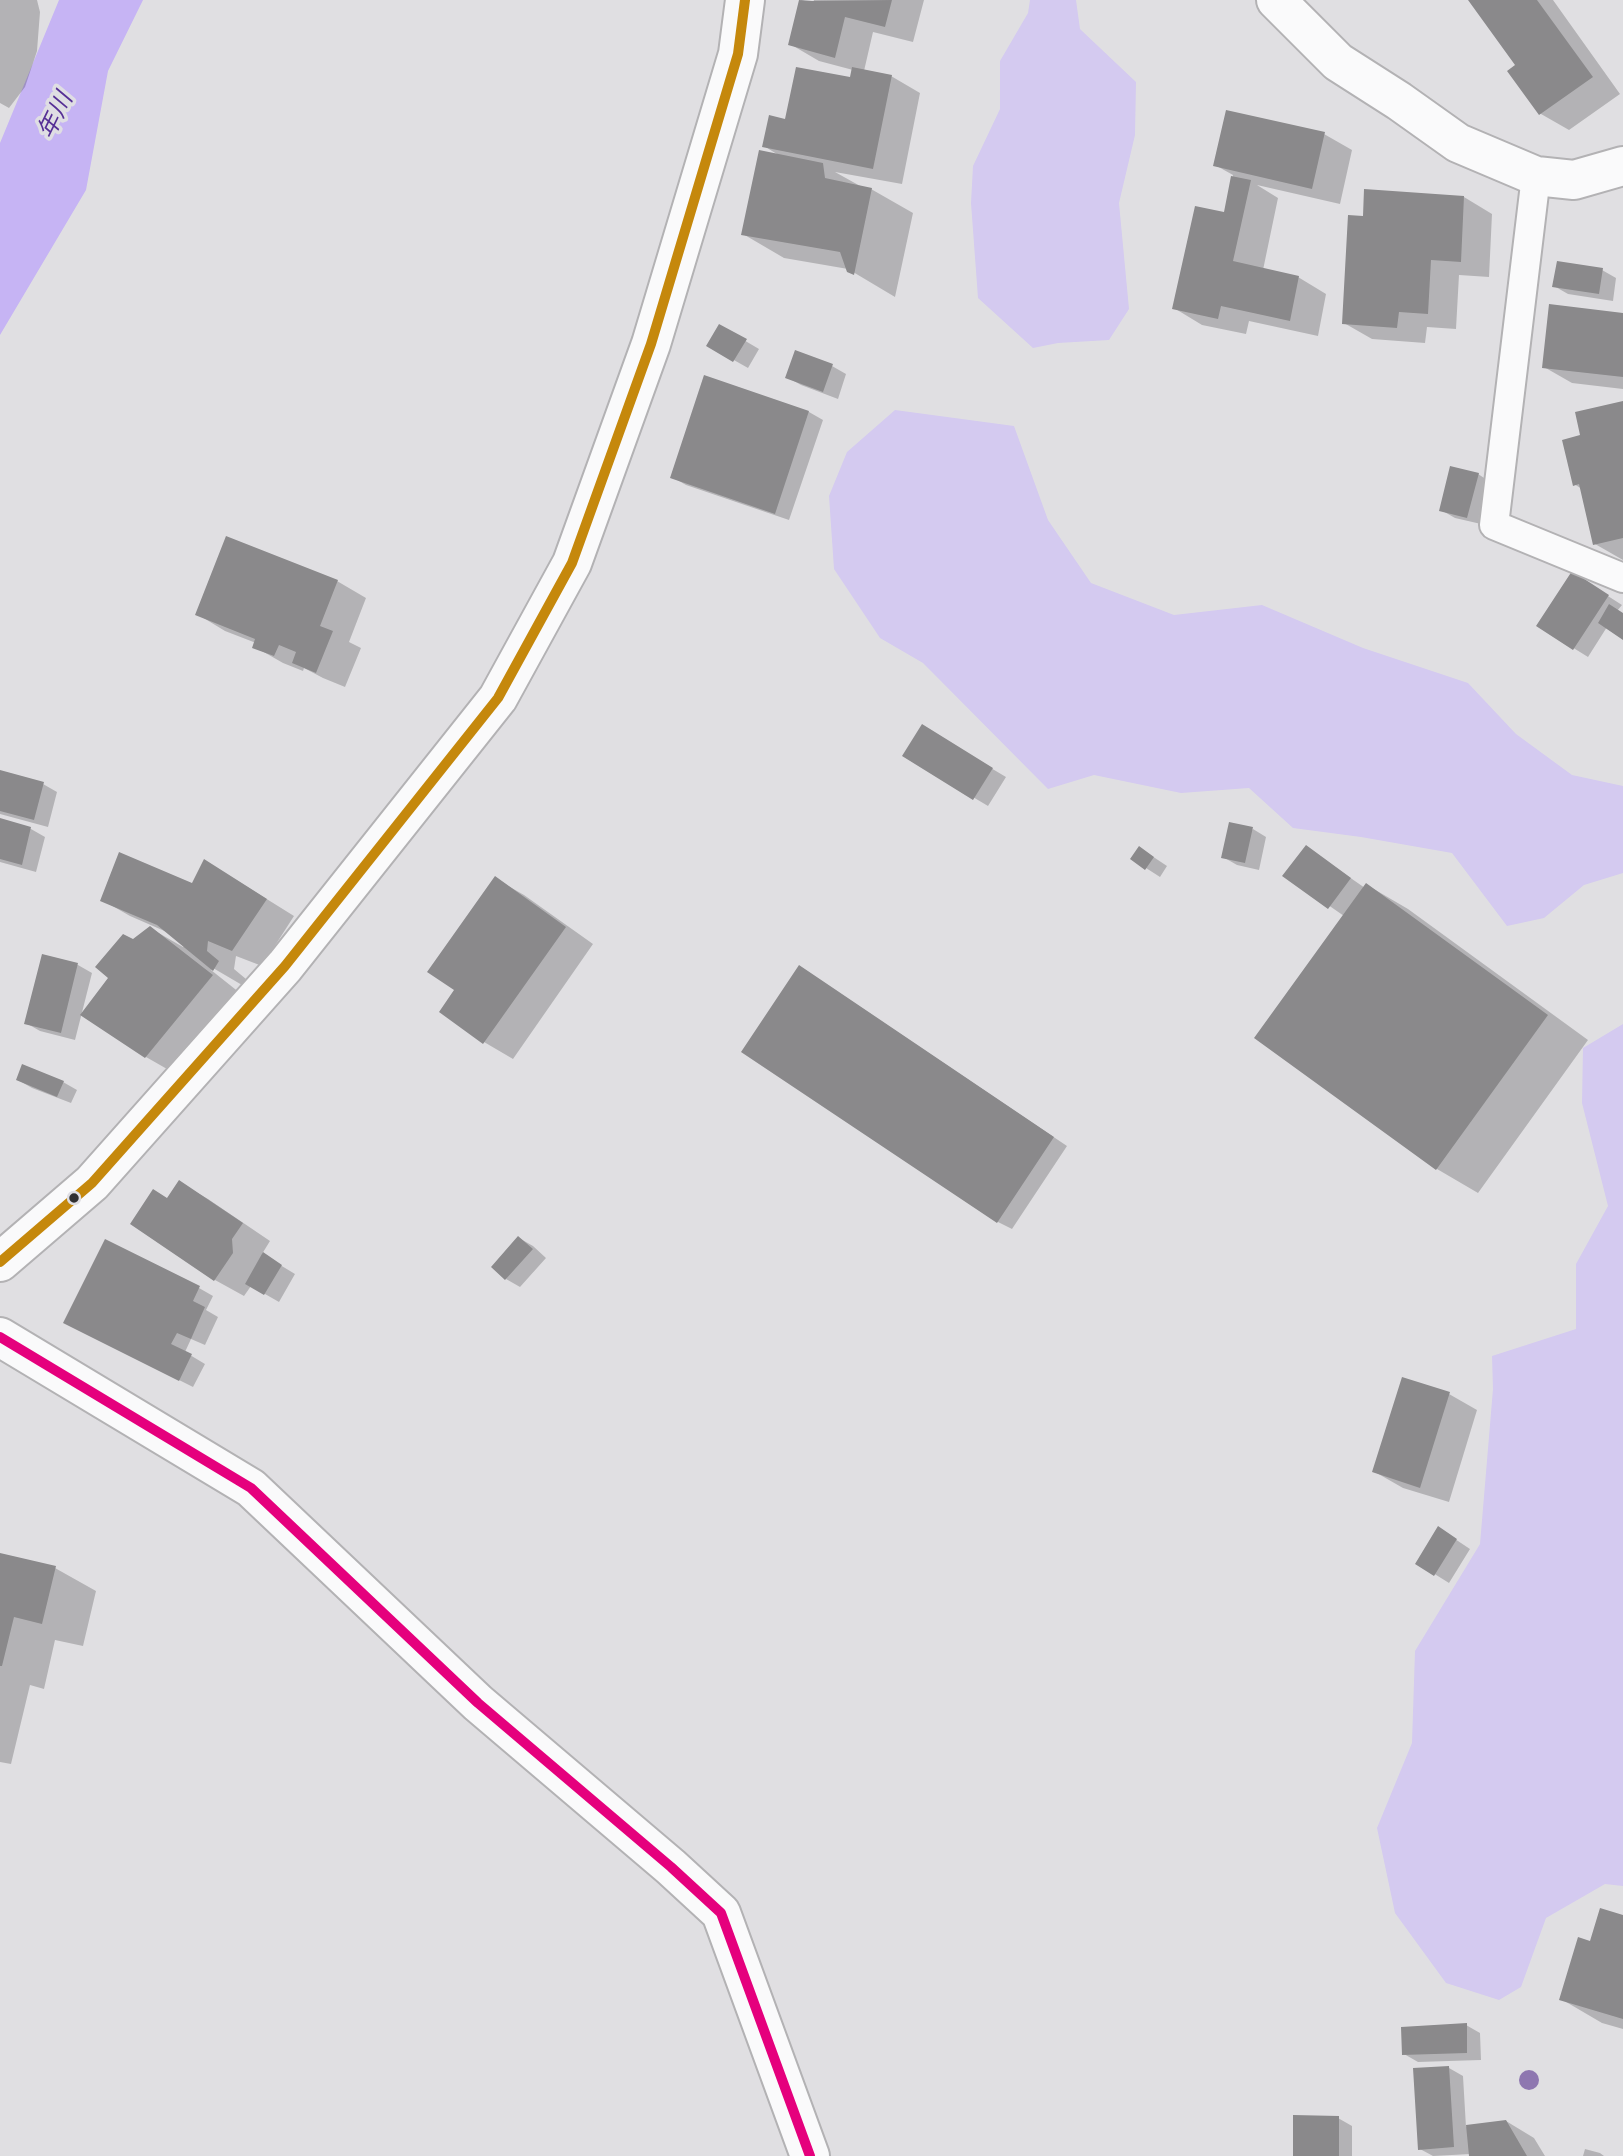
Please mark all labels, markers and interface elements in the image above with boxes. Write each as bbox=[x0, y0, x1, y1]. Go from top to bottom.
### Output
water label: 年川 bbox=[33, 88, 79, 144]
unlabelled marker bbox=[67, 1191, 81, 1205]

